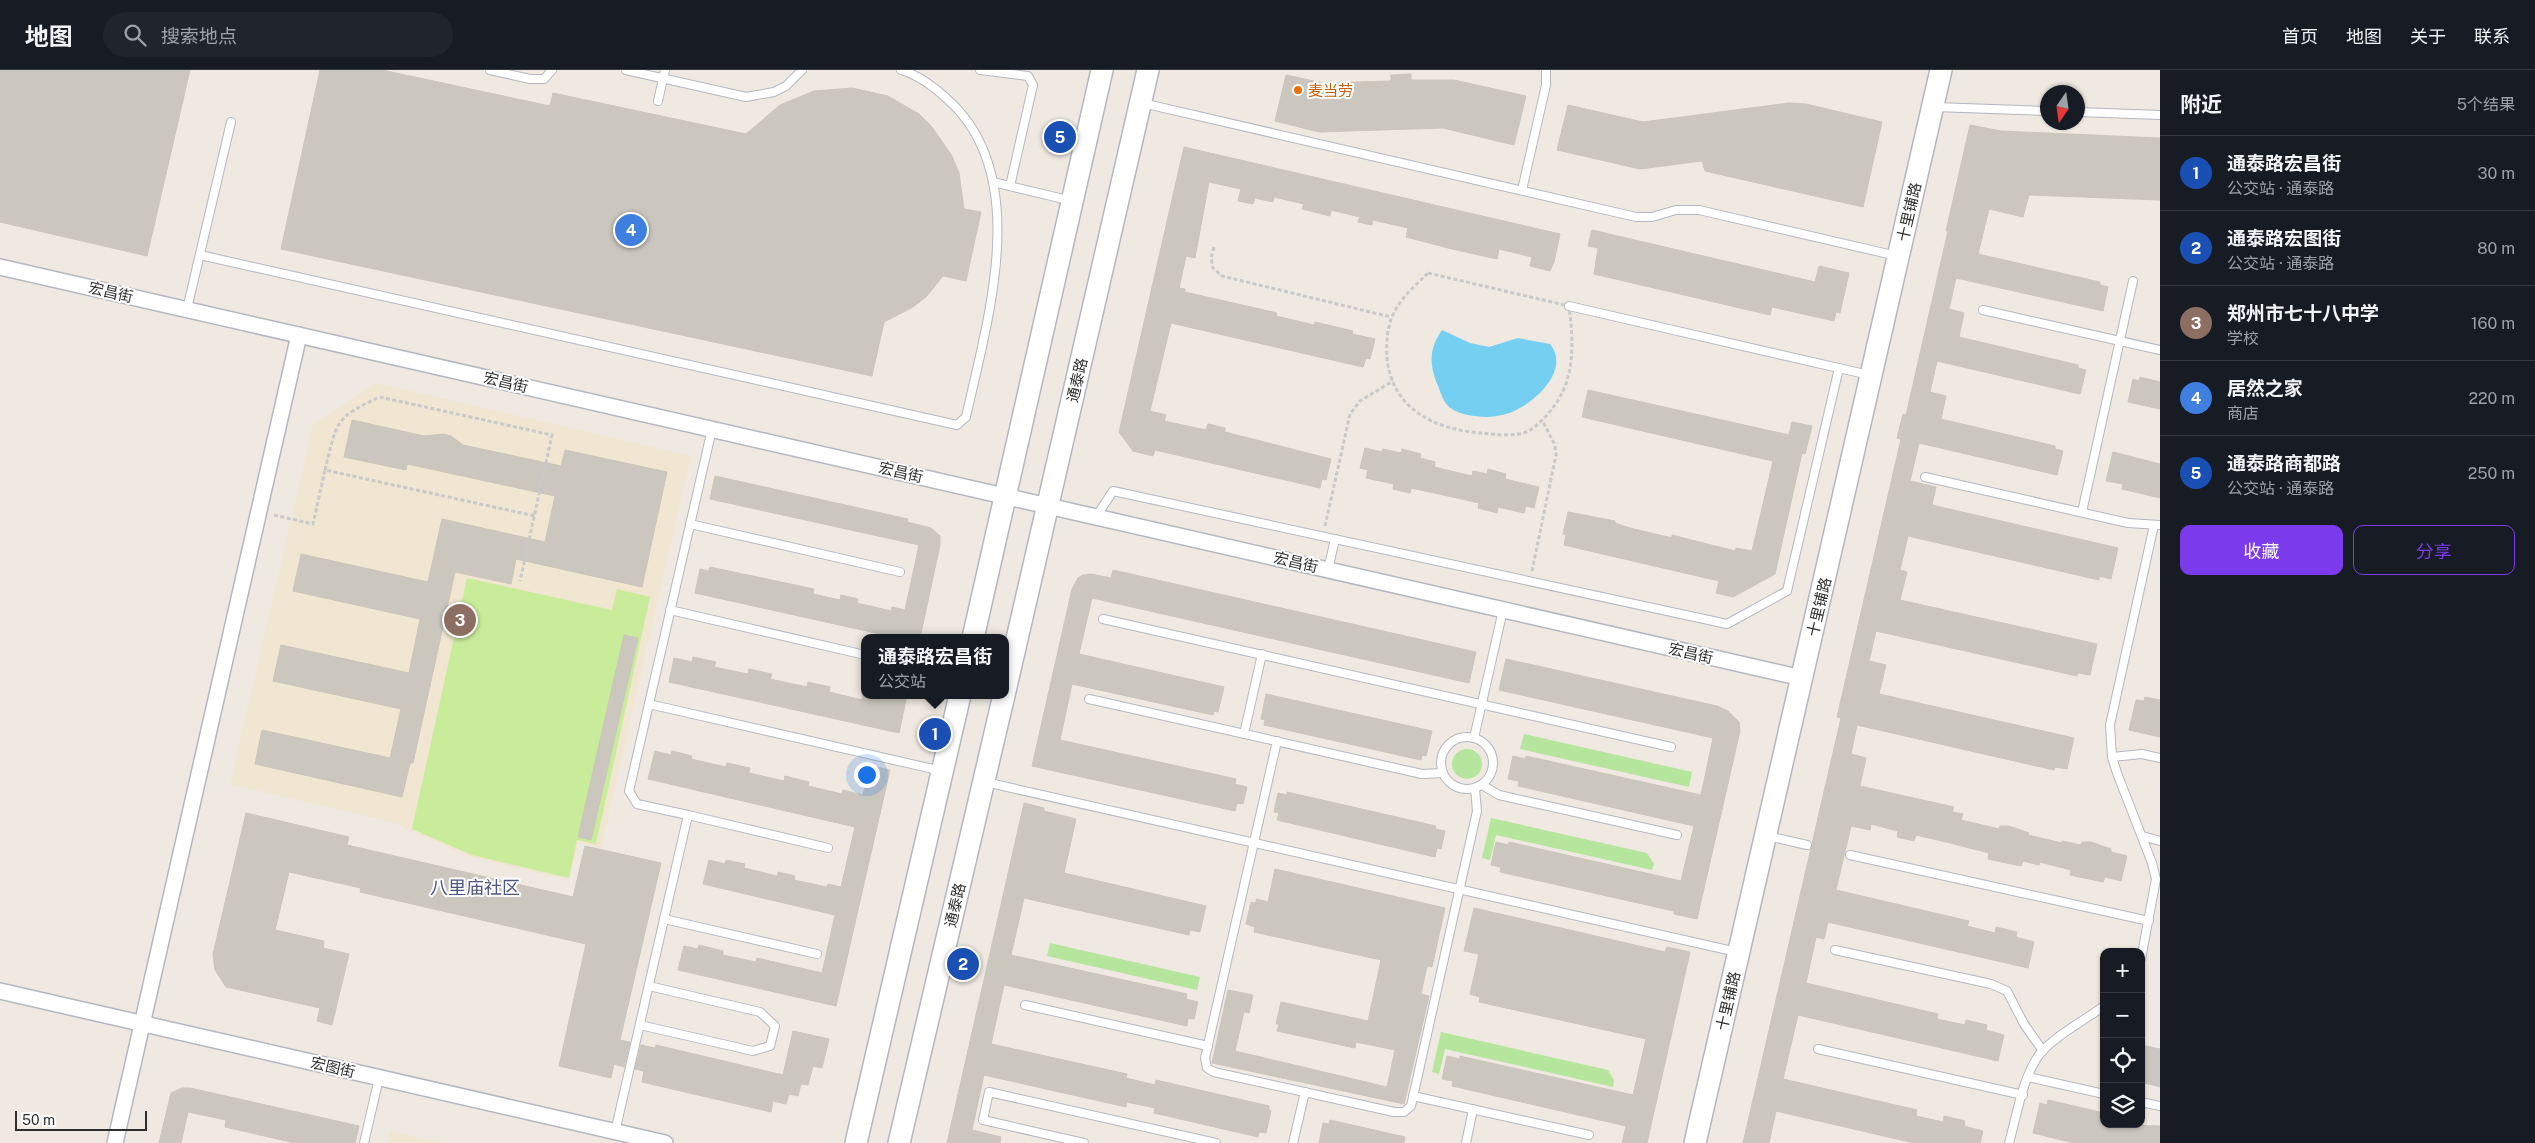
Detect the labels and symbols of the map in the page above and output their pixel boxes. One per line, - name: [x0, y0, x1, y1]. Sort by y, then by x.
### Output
- place label: 麦当劳: [1308, 82, 1353, 99]
- marker: 麦当劳: [1292, 84, 1304, 96]
- north arrow: [2040, 85, 2085, 130]
- pin: 5: [1044, 118, 1076, 156]
- street label: 十里铺路: [1894, 181, 1924, 243]
- pin: 4: [615, 211, 647, 249]
- street label: 宏昌街: [87, 279, 135, 305]
- street label: 通泰路: [1064, 356, 1090, 404]
- street label: 宏昌街: [482, 369, 530, 395]
- street label: 宏昌街: [877, 459, 925, 485]
- street label: 宏昌街: [1272, 549, 1320, 575]
- street label: 十里铺路: [1804, 576, 1834, 638]
- pin: 3: [444, 601, 476, 639]
- street label: 宏昌街: [1667, 640, 1715, 666]
- pin: 1: [919, 715, 951, 753]
- your location: [854, 762, 880, 788]
- district label: 八里庙社区: [430, 877, 520, 898]
- street label: 通泰路: [942, 881, 968, 929]
- pin: 2: [947, 945, 979, 983]
- street label: 十里铺路: [1713, 970, 1743, 1032]
- street label: 宏图街: [309, 1054, 357, 1080]
- scale bar: [15, 1108, 148, 1131]

